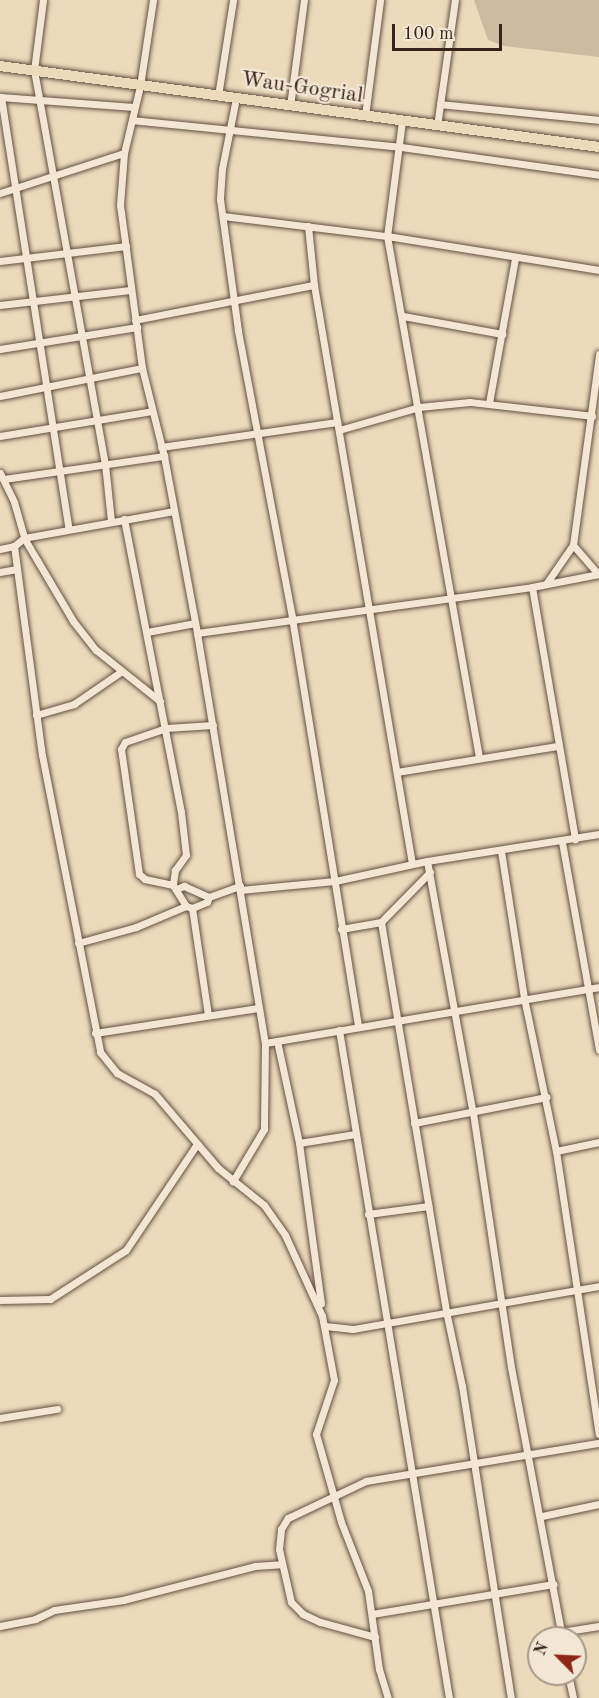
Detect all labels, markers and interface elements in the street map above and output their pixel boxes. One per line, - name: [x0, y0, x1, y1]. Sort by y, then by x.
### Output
- scale bar: [395, 12, 504, 50]
- text: 100 m: [403, 25, 454, 43]
- street label: Wau-Gogrial: [239, 66, 365, 110]
- north arrow: [527, 1626, 587, 1686]
- text: N: [533, 1641, 552, 1658]

